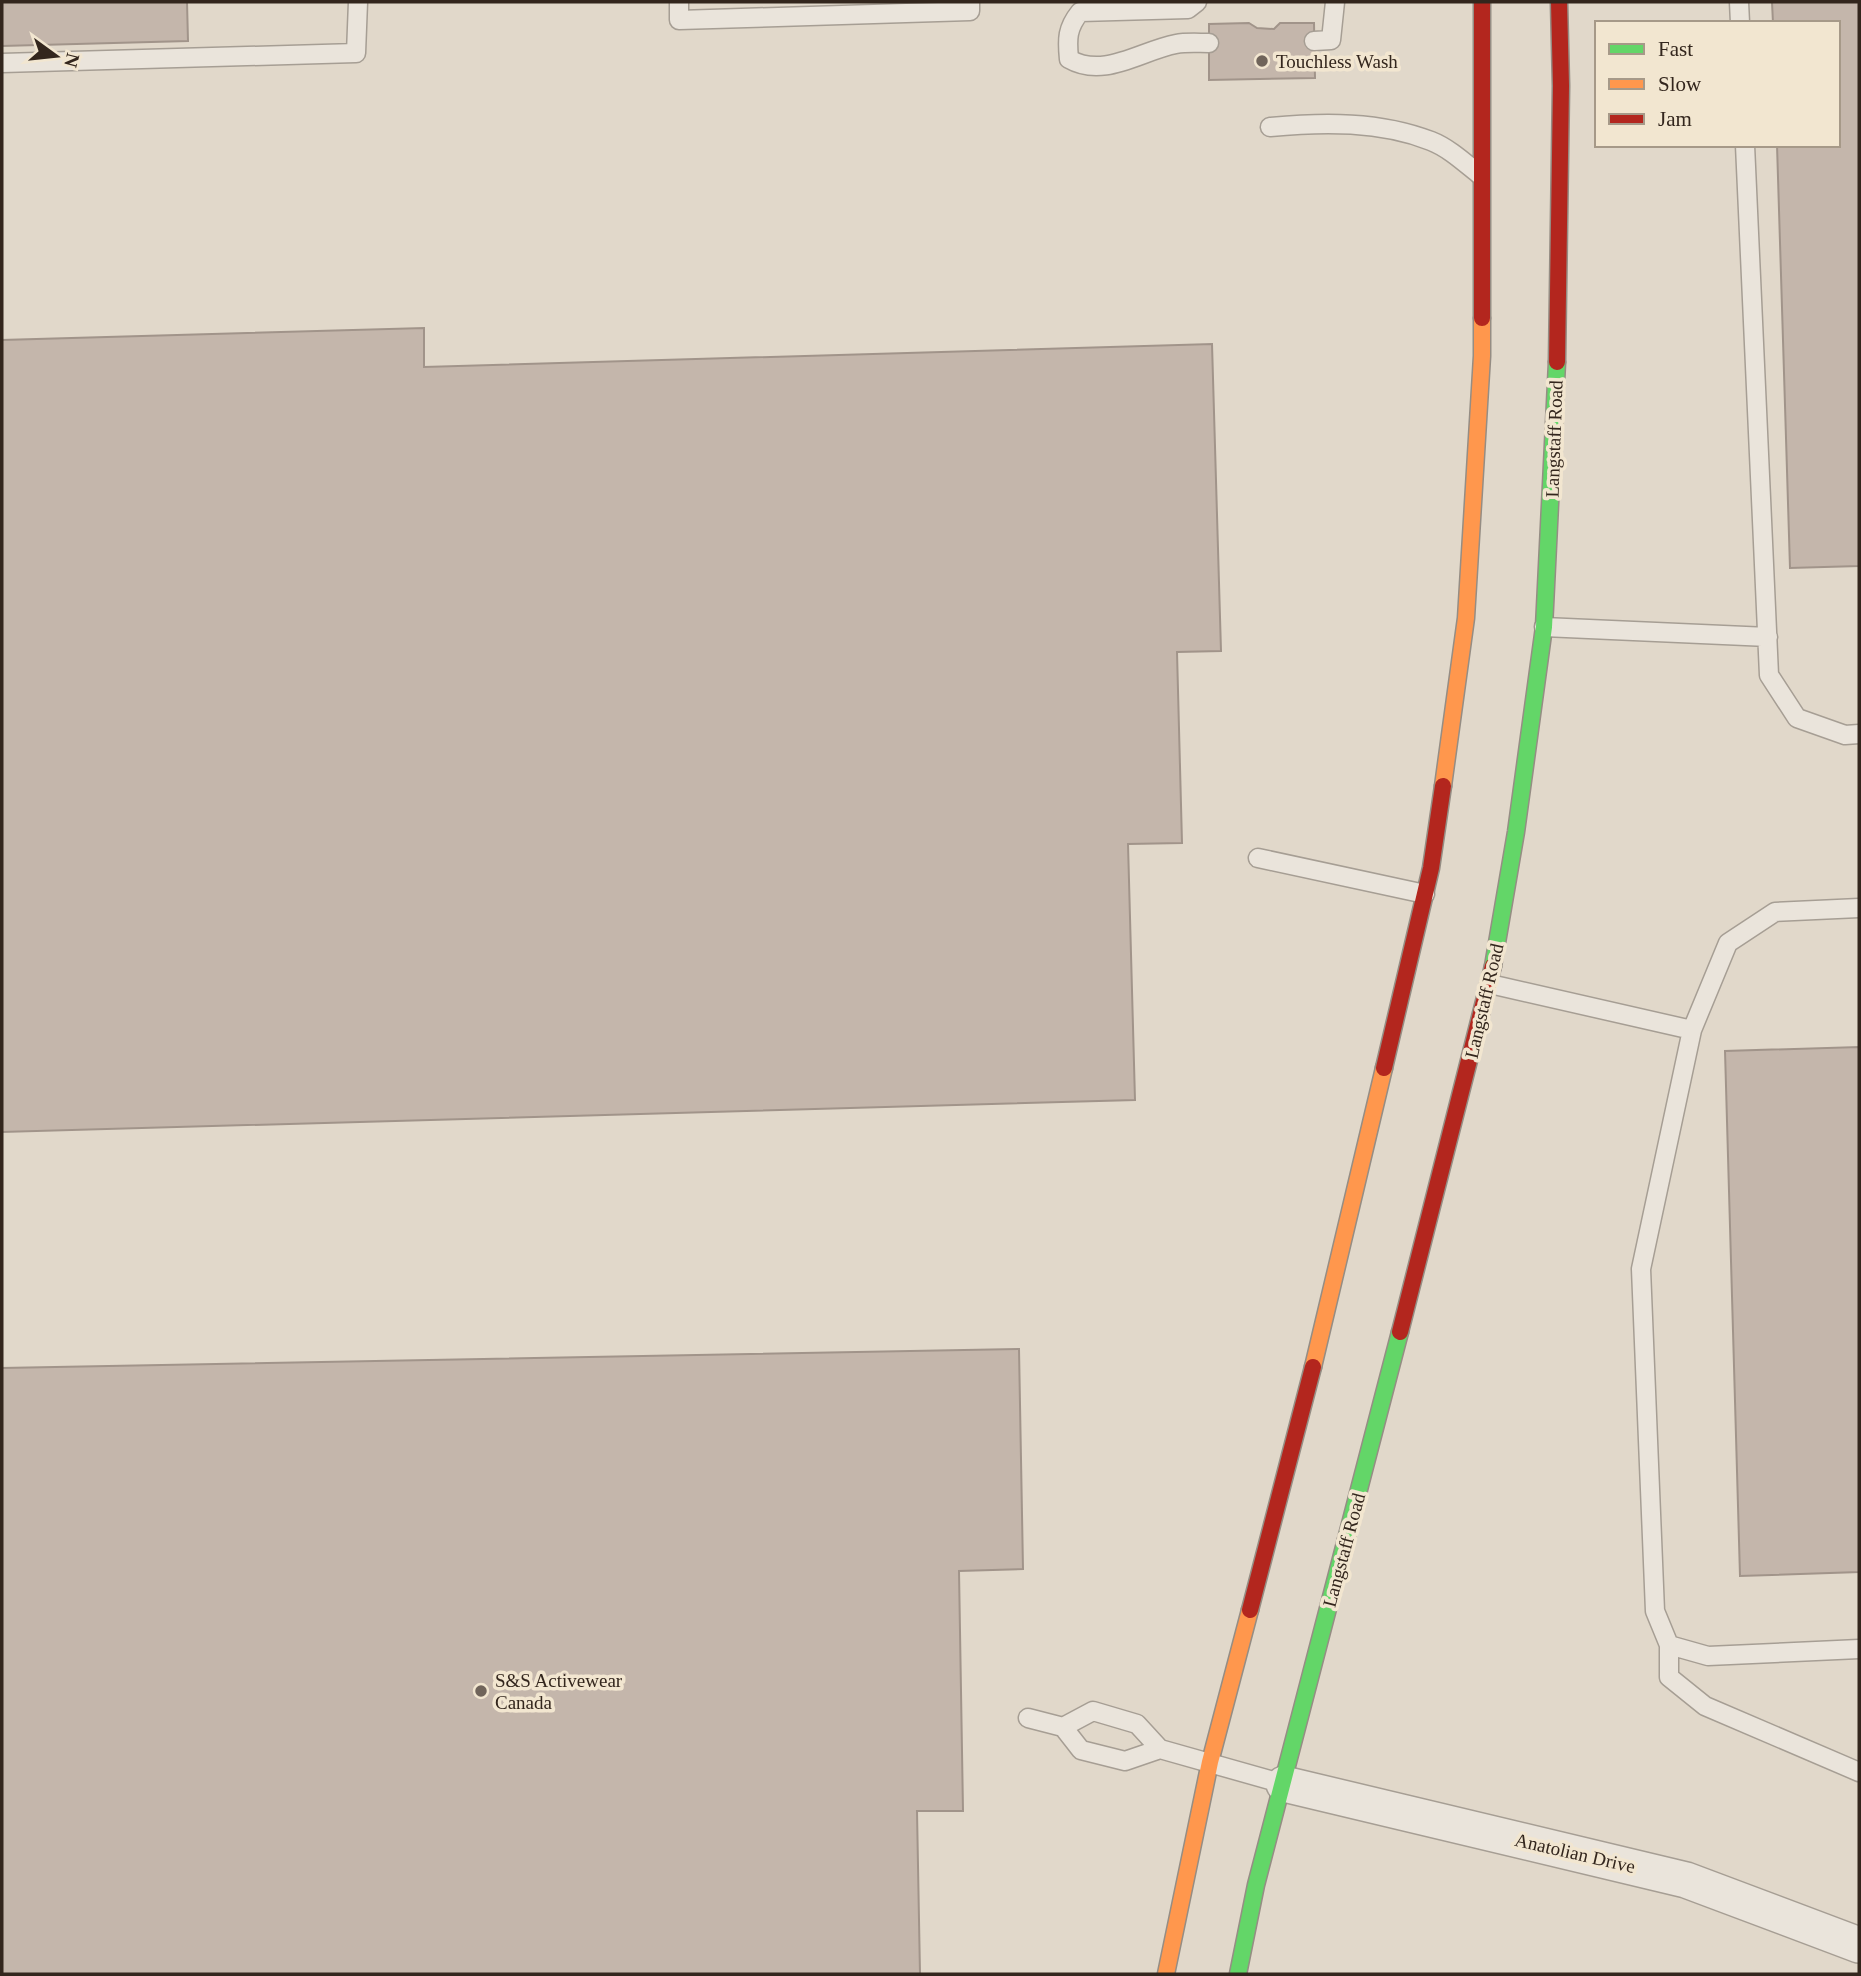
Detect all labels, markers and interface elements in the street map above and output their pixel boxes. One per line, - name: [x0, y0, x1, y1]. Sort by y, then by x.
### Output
- north arrow: [21, 21, 91, 91]
- legend: [1595, 21, 1840, 147]
- text: Fast: [1658, 37, 1693, 61]
- text: N: [60, 51, 84, 70]
- place label: Touchless Wash: [1276, 51, 1398, 72]
- marker: Touchless Wash: [1254, 53, 1270, 69]
- text: Slow: [1658, 72, 1702, 96]
- text: Jam: [1658, 107, 1692, 131]
- street label: Langstaff Road: [1541, 380, 1567, 498]
- street label: Langstaff Road: [1461, 941, 1508, 1061]
- street label: Langstaff Road: [1319, 1490, 1369, 1609]
- place label: S&S Activewear Canada: [495, 1670, 623, 1713]
- marker: S&S Activewear Canada: [473, 1683, 489, 1699]
- street label: Anatolian Drive: [1513, 1829, 1637, 1877]

